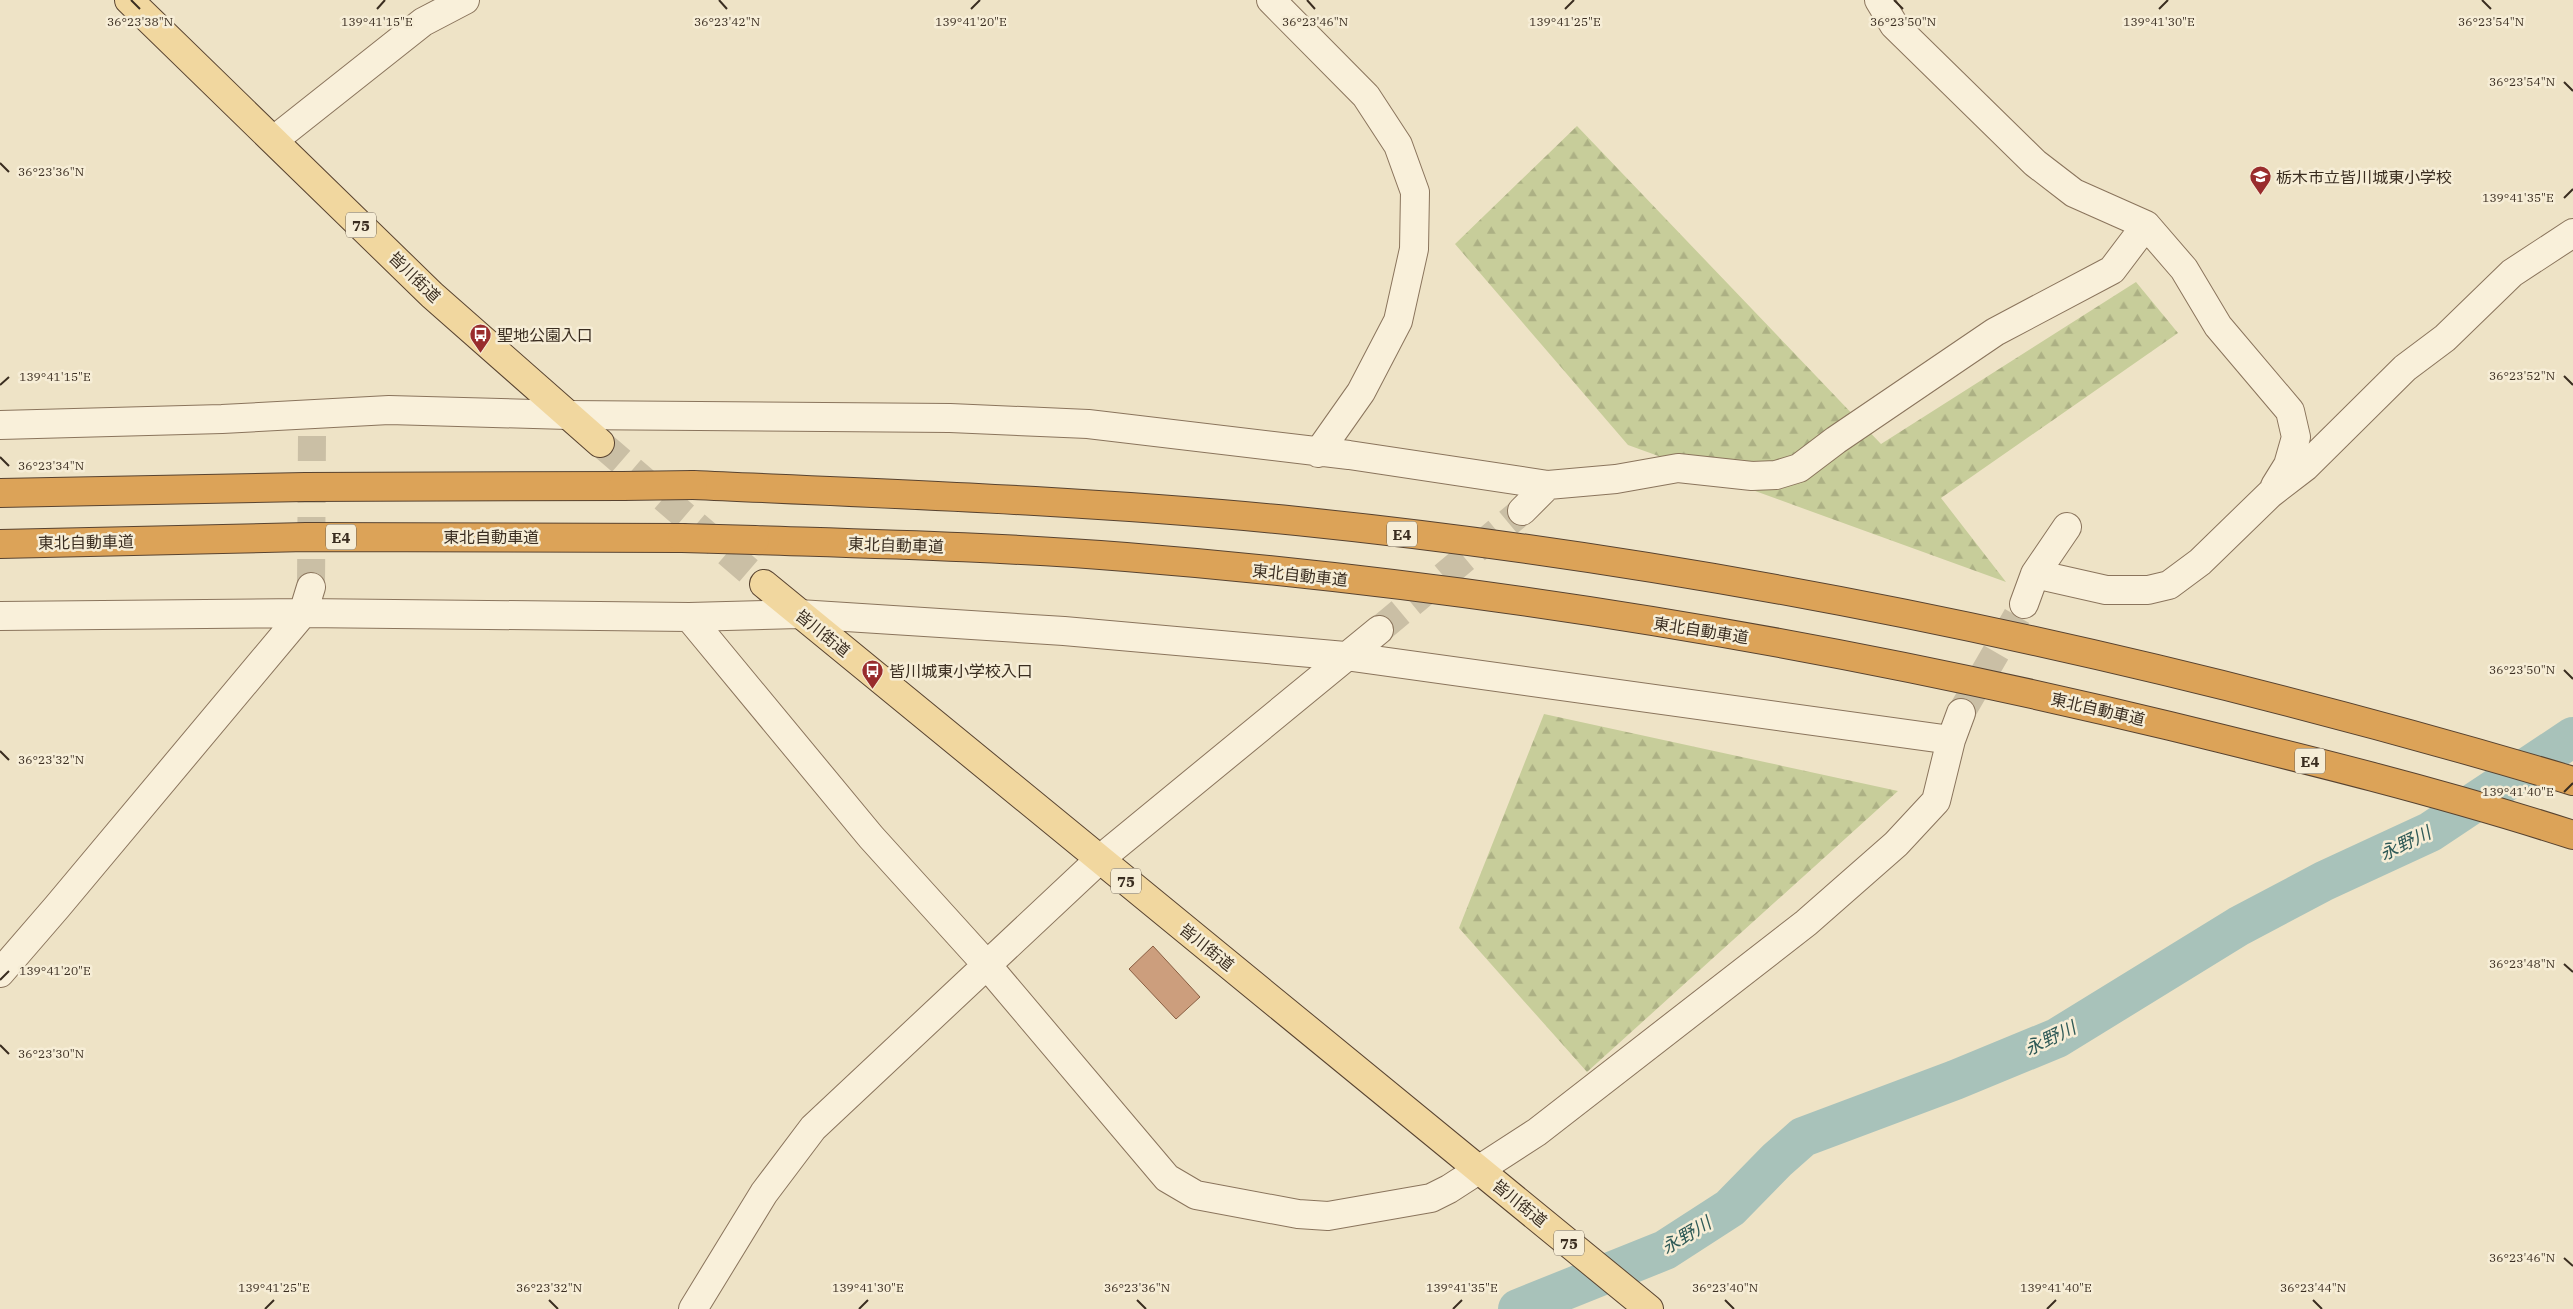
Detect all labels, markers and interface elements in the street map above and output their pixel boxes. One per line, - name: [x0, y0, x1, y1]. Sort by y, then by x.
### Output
- text: 36°23'38"N: [107, 14, 173, 29]
- text: 139°41'15"E: [341, 14, 413, 29]
- text: 36°23'42"N: [694, 14, 760, 29]
- text: 139°41'20"E: [935, 14, 1007, 29]
- text: 36°23'46"N: [1282, 14, 1348, 29]
- text: 139°41'25"E: [1529, 14, 1601, 29]
- text: 36°23'50"N: [1870, 14, 1936, 29]
- text: 139°41'30"E: [2123, 14, 2195, 29]
- text: 36°23'54"N: [2458, 14, 2524, 29]
- text: 36°23'54"N: [2489, 74, 2555, 89]
- text: 36°23'36"N: [18, 164, 84, 179]
- school or university icon: 栃木市立皆川城東小学校: [2248, 165, 2272, 196]
- place label: 栃木市立皆川城東小学校: [2276, 167, 2452, 187]
- text: 139°41'35"E: [2482, 190, 2554, 205]
- road number: 75: [346, 212, 376, 238]
- street label: 皆川街道: [385, 248, 445, 306]
- bus stop icon: 聖地公園入口: [469, 323, 493, 354]
- place label: 聖地公園入口: [497, 325, 593, 345]
- text: 36°23'52"N: [2489, 368, 2555, 383]
- text: 139°41'15"E: [19, 369, 91, 384]
- text: 36°23'34"N: [18, 458, 84, 473]
- road number: E4: [1387, 522, 1417, 546]
- road number: E4: [326, 524, 356, 550]
- street label: 東北自動車道: [443, 527, 539, 547]
- street label: 東北自動車道: [38, 531, 134, 553]
- street label: 東北自動車道: [848, 533, 944, 557]
- street label: 東北自動車道: [1251, 560, 1349, 590]
- street label: 皆川街道: [792, 605, 854, 661]
- street label: 東北自動車道: [1652, 613, 1750, 647]
- bus stop icon: 皆川城東小学校入口: [861, 659, 885, 690]
- place label: 皆川城東小学校入口: [889, 661, 1033, 681]
- text: 36°23'50"N: [2489, 662, 2555, 677]
- street label: 東北自動車道: [2049, 688, 2147, 730]
- road number: E4: [2295, 748, 2325, 774]
- text: 36°23'32"N: [18, 752, 84, 767]
- text: 139°41'40"E: [2482, 784, 2554, 799]
- water label: 永野川: [2376, 820, 2436, 865]
- road number: 75: [1111, 868, 1141, 894]
- street label: 皆川街道: [1176, 919, 1238, 975]
- text: 36°23'48"N: [2489, 956, 2555, 971]
- text: 139°41'20"E: [19, 963, 91, 978]
- water label: 永野川: [2021, 1015, 2081, 1060]
- text: 36°23'30"N: [18, 1046, 84, 1061]
- street label: 皆川街道: [1489, 1175, 1551, 1231]
- water label: 永野川: [1657, 1210, 1717, 1259]
- road number: 75: [1554, 1230, 1584, 1256]
- text: 36°23'46"N: [2489, 1250, 2555, 1265]
- text: 139°41'25"E: [238, 1280, 310, 1295]
- text: 36°23'32"N: [516, 1280, 582, 1295]
- text: 139°41'30"E: [832, 1280, 904, 1295]
- text: 36°23'36"N: [1104, 1280, 1170, 1295]
- text: 139°41'35"E: [1426, 1280, 1498, 1295]
- text: 36°23'40"N: [1692, 1280, 1758, 1295]
- text: 139°41'40"E: [2020, 1280, 2092, 1295]
- text: 36°23'44"N: [2280, 1280, 2346, 1295]

